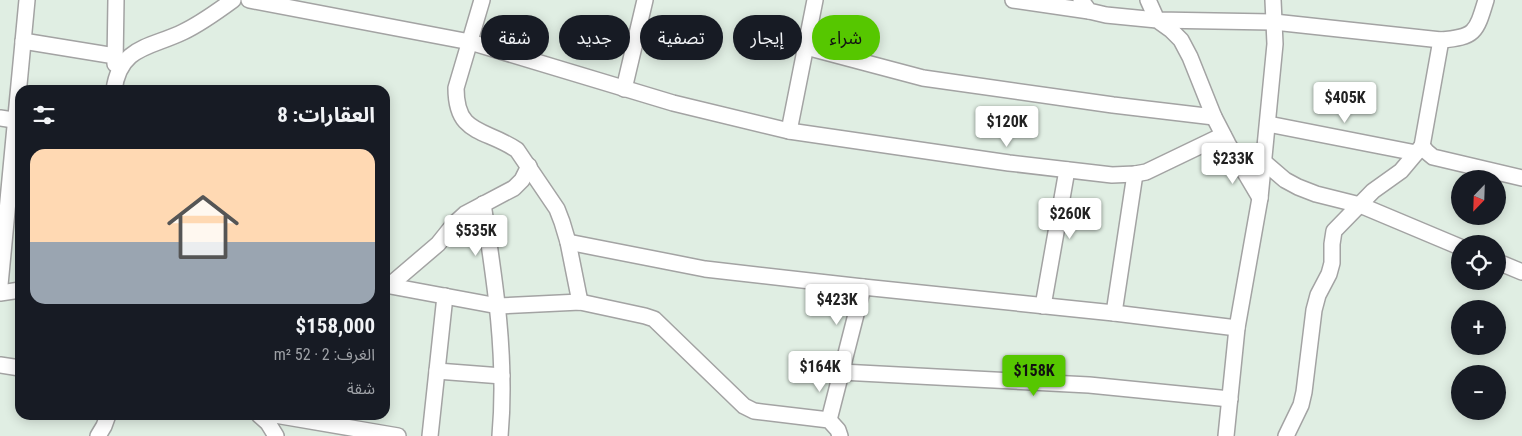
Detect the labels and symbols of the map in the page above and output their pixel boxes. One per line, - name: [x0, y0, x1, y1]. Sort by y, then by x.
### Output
- pin: $405K: [1310, 82, 1380, 124]
- pin: $120K: [972, 106, 1042, 148]
- pin: $233K: [1198, 142, 1268, 185]
- north arrow: [1451, 170, 1506, 225]
- pin: $260K: [1035, 198, 1105, 240]
- pin: $535K: [441, 214, 511, 257]
- pin: $423K: [802, 284, 872, 326]
- pin: $164K: [785, 350, 855, 393]
- pin: $158K: [999, 354, 1069, 397]

